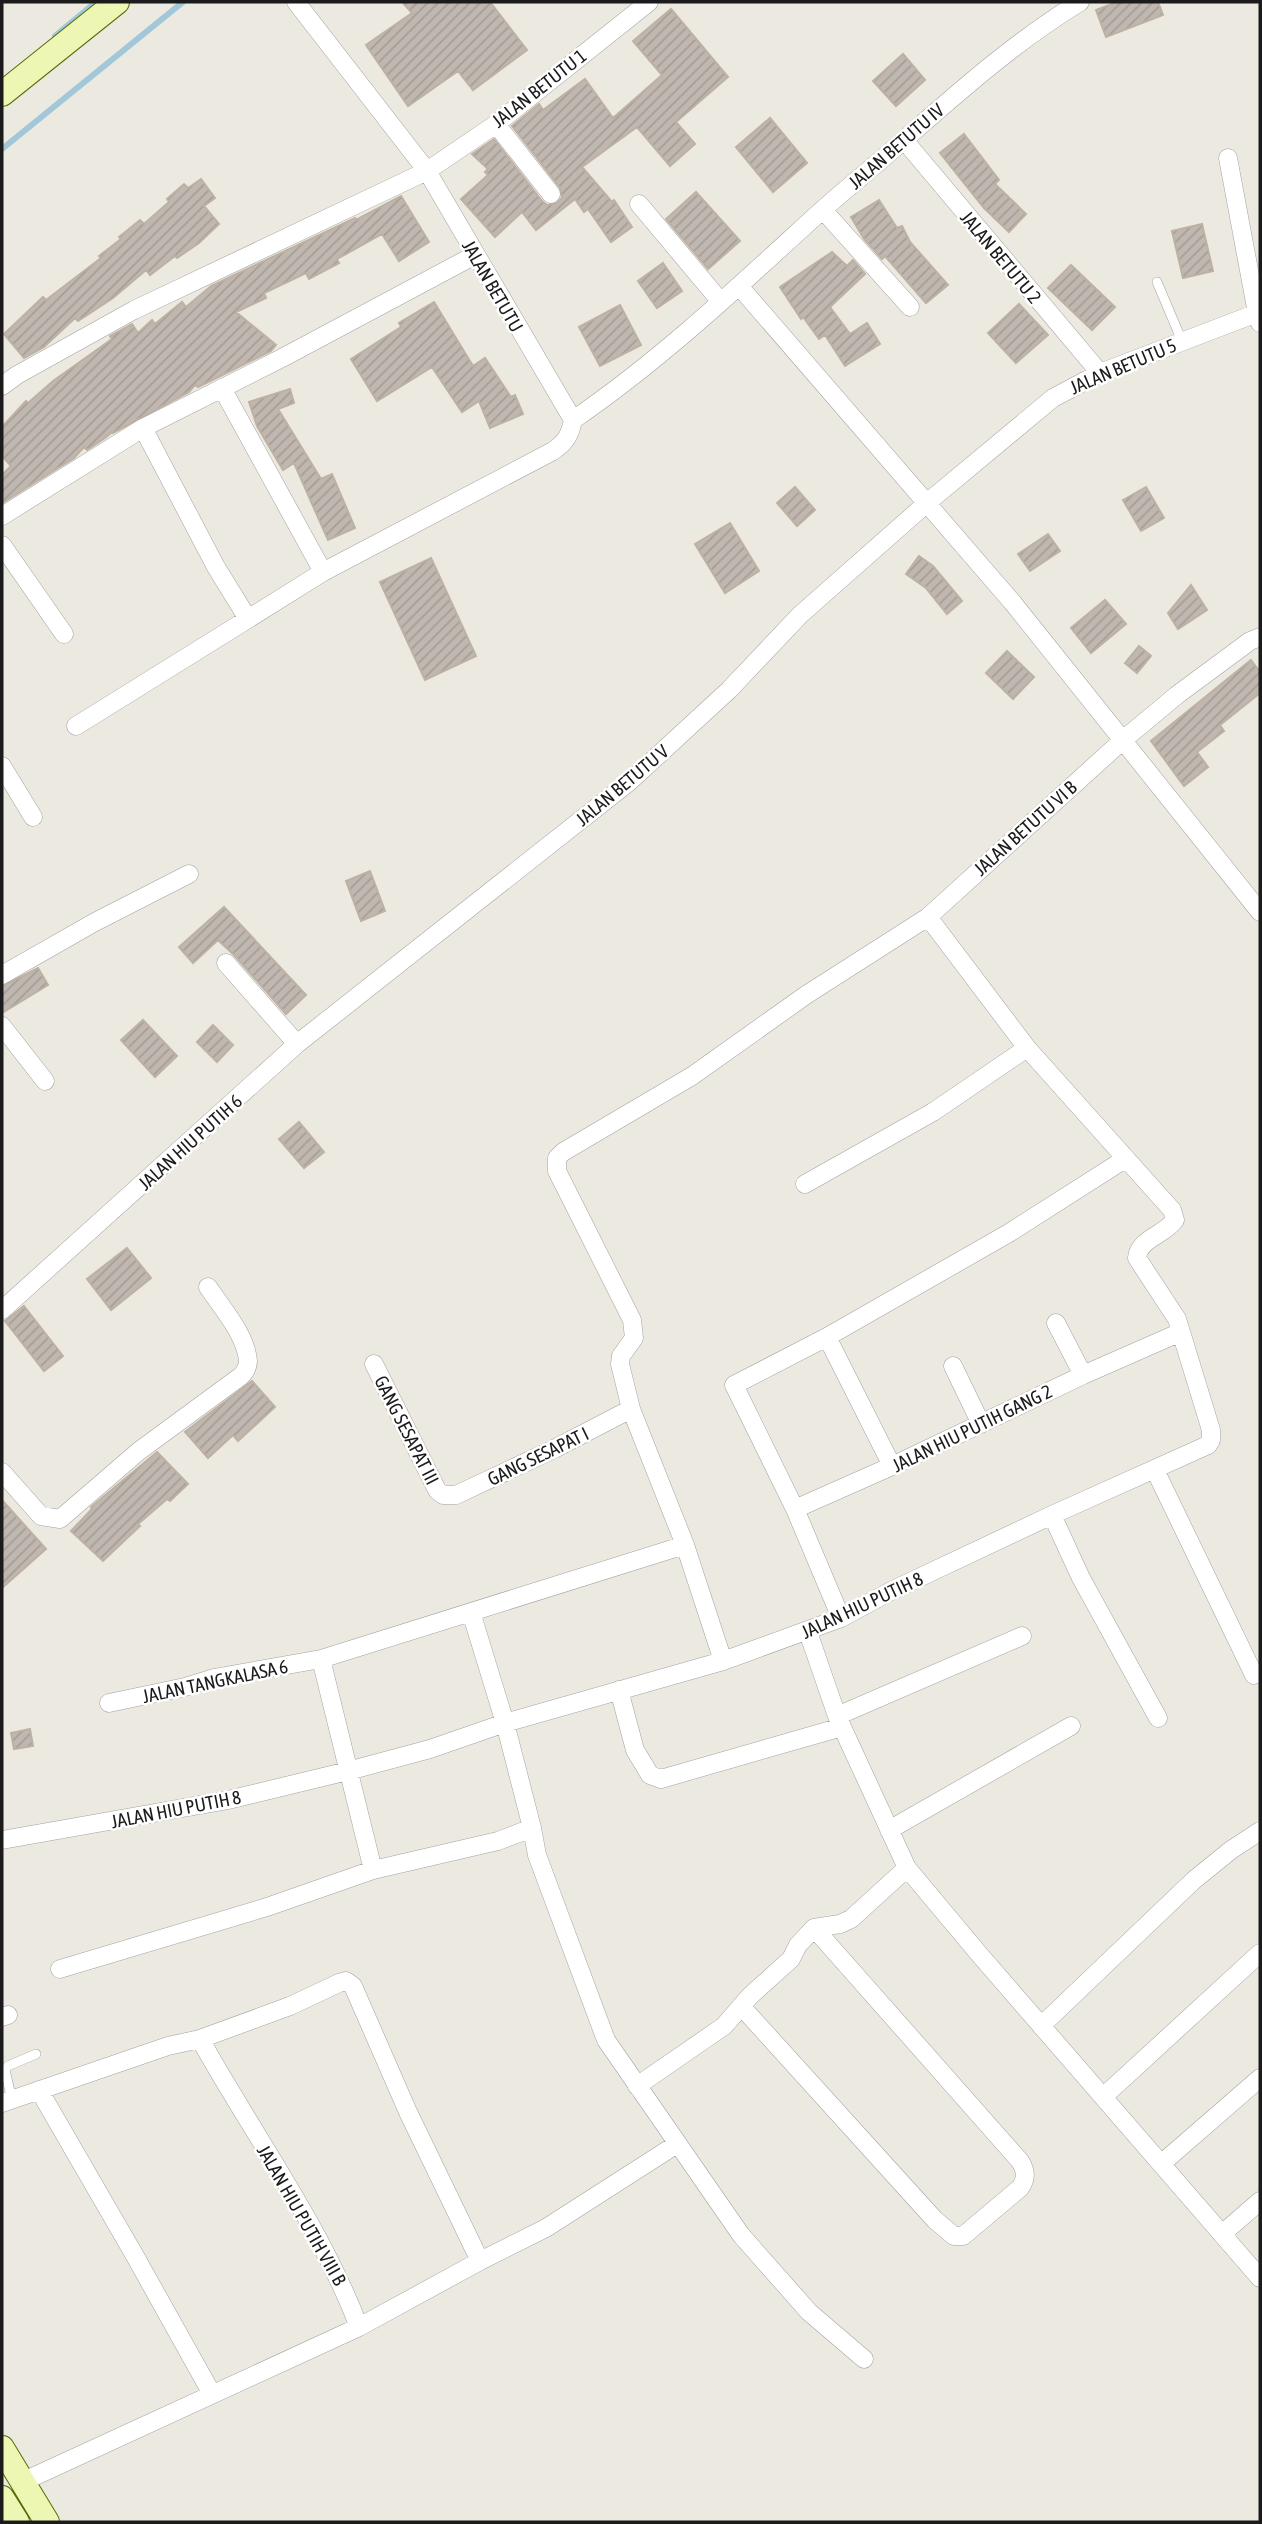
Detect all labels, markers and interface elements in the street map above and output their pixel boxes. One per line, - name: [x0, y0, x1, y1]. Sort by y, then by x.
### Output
- street label: JALAN BETUTU 1: [487, 44, 591, 132]
- street label: JALAN BETUTU IV: [844, 98, 949, 193]
- street label: JALAN BETUTU 2: [956, 206, 1046, 308]
- street label: JALAN BETUTU: [458, 236, 528, 336]
- street label: JALAN BETUTU 5: [1066, 334, 1180, 398]
- street label: JALAN BETUTU V: [571, 739, 673, 830]
- street label: JALAN BETUTU VI B: [969, 776, 1081, 880]
- street label: JALAN HIU PUTIH 6: [134, 1090, 246, 1194]
- street label: GANG SESAPAT III: [370, 1372, 444, 1488]
- street label: JALAN HIU PUTIH GANG 2: [888, 1380, 1056, 1476]
- street label: GANG SESAPAT I: [484, 1422, 592, 1490]
- street label: JALAN HIU PUTIH 8: [798, 1567, 926, 1643]
- street label: JALAN TANGKALASA 6: [140, 1655, 290, 1707]
- street label: JALAN HIU PUTIH 8: [109, 1786, 243, 1832]
- street label: JALAN HIU PUTIH VIII B: [253, 2141, 351, 2289]

